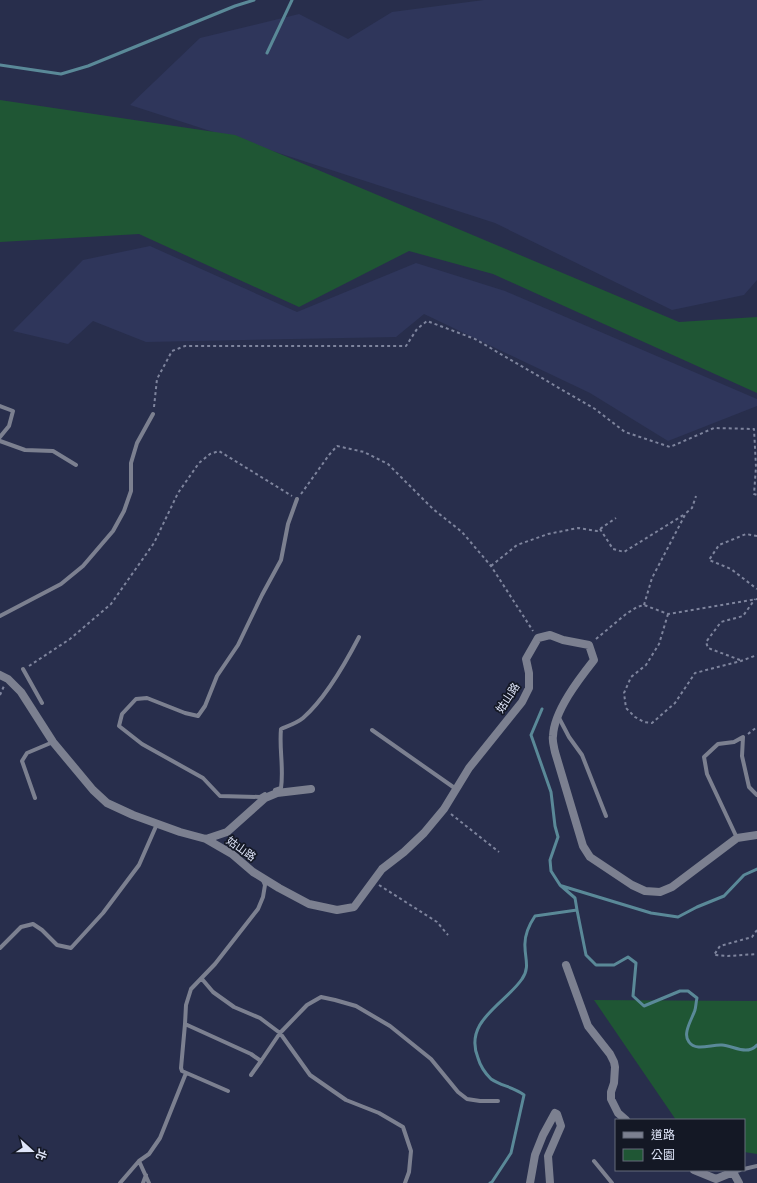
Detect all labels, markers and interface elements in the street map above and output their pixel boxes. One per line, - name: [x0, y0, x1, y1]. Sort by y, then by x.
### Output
- street label: 姑山路: [494, 681, 522, 715]
- street label: 姑山路: [224, 834, 258, 864]
- legend: [615, 1119, 745, 1171]
- text: 道路: [651, 1128, 675, 1142]
- north arrow: [12, 1131, 52, 1171]
- text: 北: [33, 1147, 49, 1162]
- text: 公園: [651, 1148, 675, 1162]

